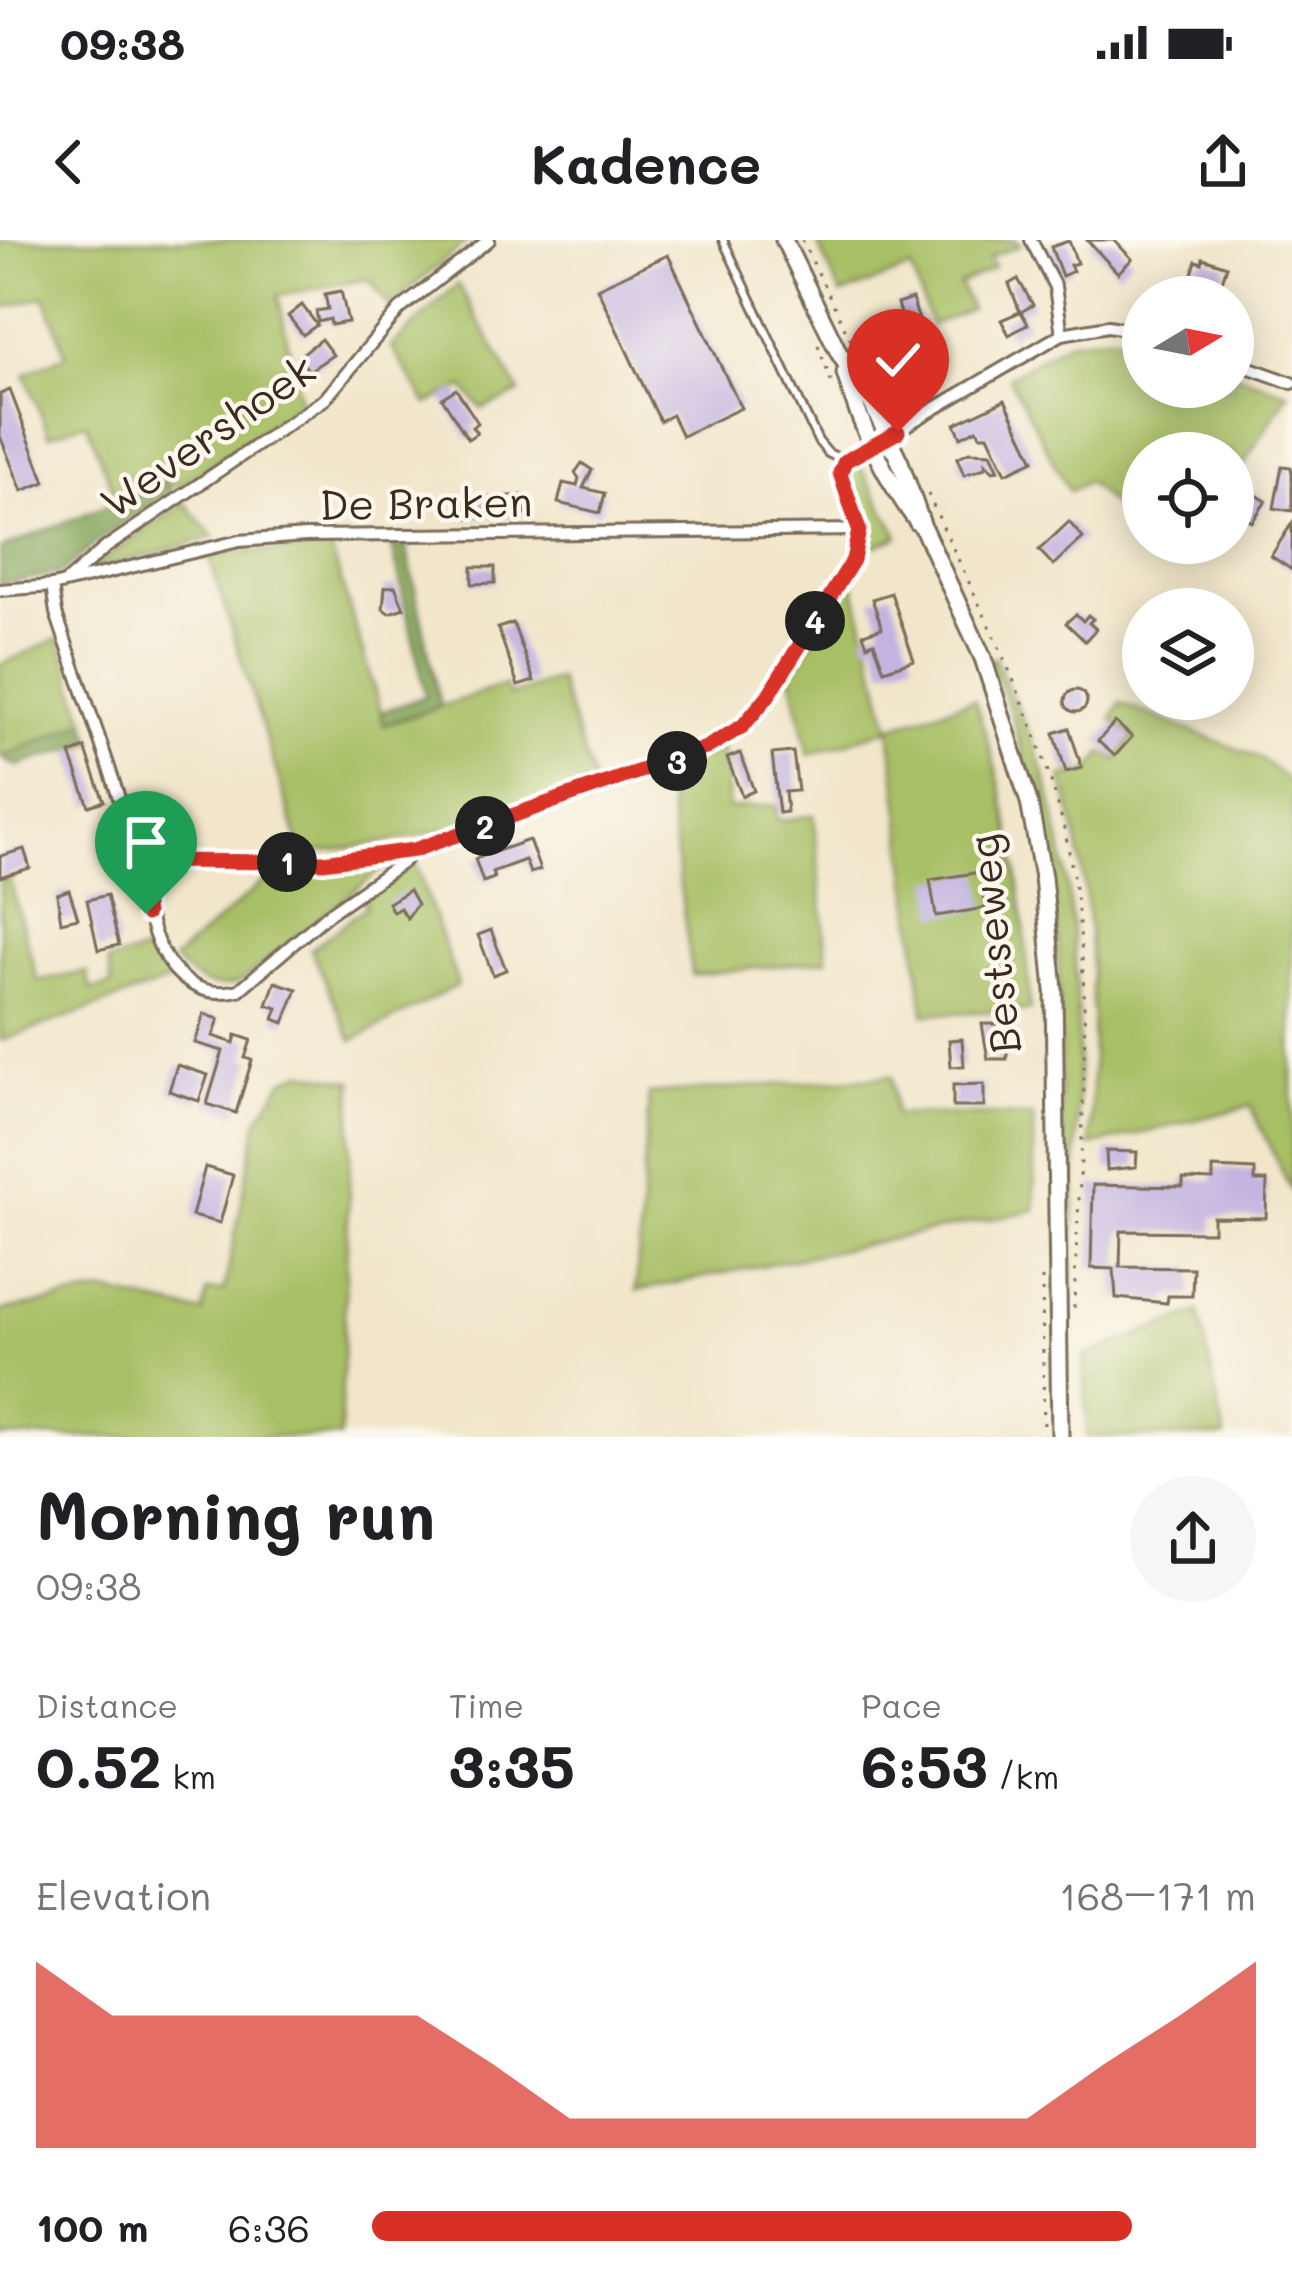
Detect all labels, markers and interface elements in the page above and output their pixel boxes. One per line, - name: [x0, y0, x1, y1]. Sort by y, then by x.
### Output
- text: 09:38: [60, 13, 185, 71]
- text: Kadence: [531, 127, 761, 198]
- icon: back: [36, 129, 102, 195]
- icon: share: [1190, 129, 1256, 195]
- north arrow: [1122, 276, 1254, 408]
- map controls: [1122, 276, 1254, 720]
- pin: [847, 309, 949, 432]
- icon: check: [865, 327, 931, 393]
- street label: Wevershoek: [89, 341, 325, 529]
- button: locate: [1122, 432, 1254, 564]
- street label: De Braken: [319, 473, 533, 531]
- button: layers: [1122, 588, 1254, 720]
- pin: 4: [785, 591, 845, 651]
- text: 4: [805, 599, 825, 642]
- pin: 3: [647, 731, 707, 791]
- text: 3: [667, 739, 687, 782]
- pin: [95, 791, 197, 914]
- pin: 2: [455, 796, 515, 856]
- text: 2: [476, 804, 494, 847]
- icon: arrive: [113, 809, 179, 875]
- pin: 1: [257, 832, 317, 892]
- street label: Bestseweg: [954, 832, 1032, 1056]
- text: 1: [280, 840, 294, 883]
- text: Morning run: [36, 1471, 435, 1557]
- button: share: [1130, 1476, 1256, 1602]
- text: 09:38: [36, 1559, 142, 1610]
- text: Distance: [36, 1683, 178, 1726]
- text: Time: [449, 1683, 524, 1726]
- text: Pace: [861, 1683, 942, 1726]
- text: 0.52: [36, 1726, 162, 1804]
- text: 3:35: [449, 1726, 575, 1804]
- text: 6:53: [861, 1726, 988, 1804]
- text: km: [162, 1754, 216, 1797]
- text: /km: [988, 1754, 1059, 1797]
- text: Elevation: [36, 1869, 211, 1920]
- text: 168–171 m: [1059, 1869, 1256, 1920]
- text: 100 m: [36, 2201, 148, 2252]
- text: 6:36: [228, 2201, 310, 2252]

